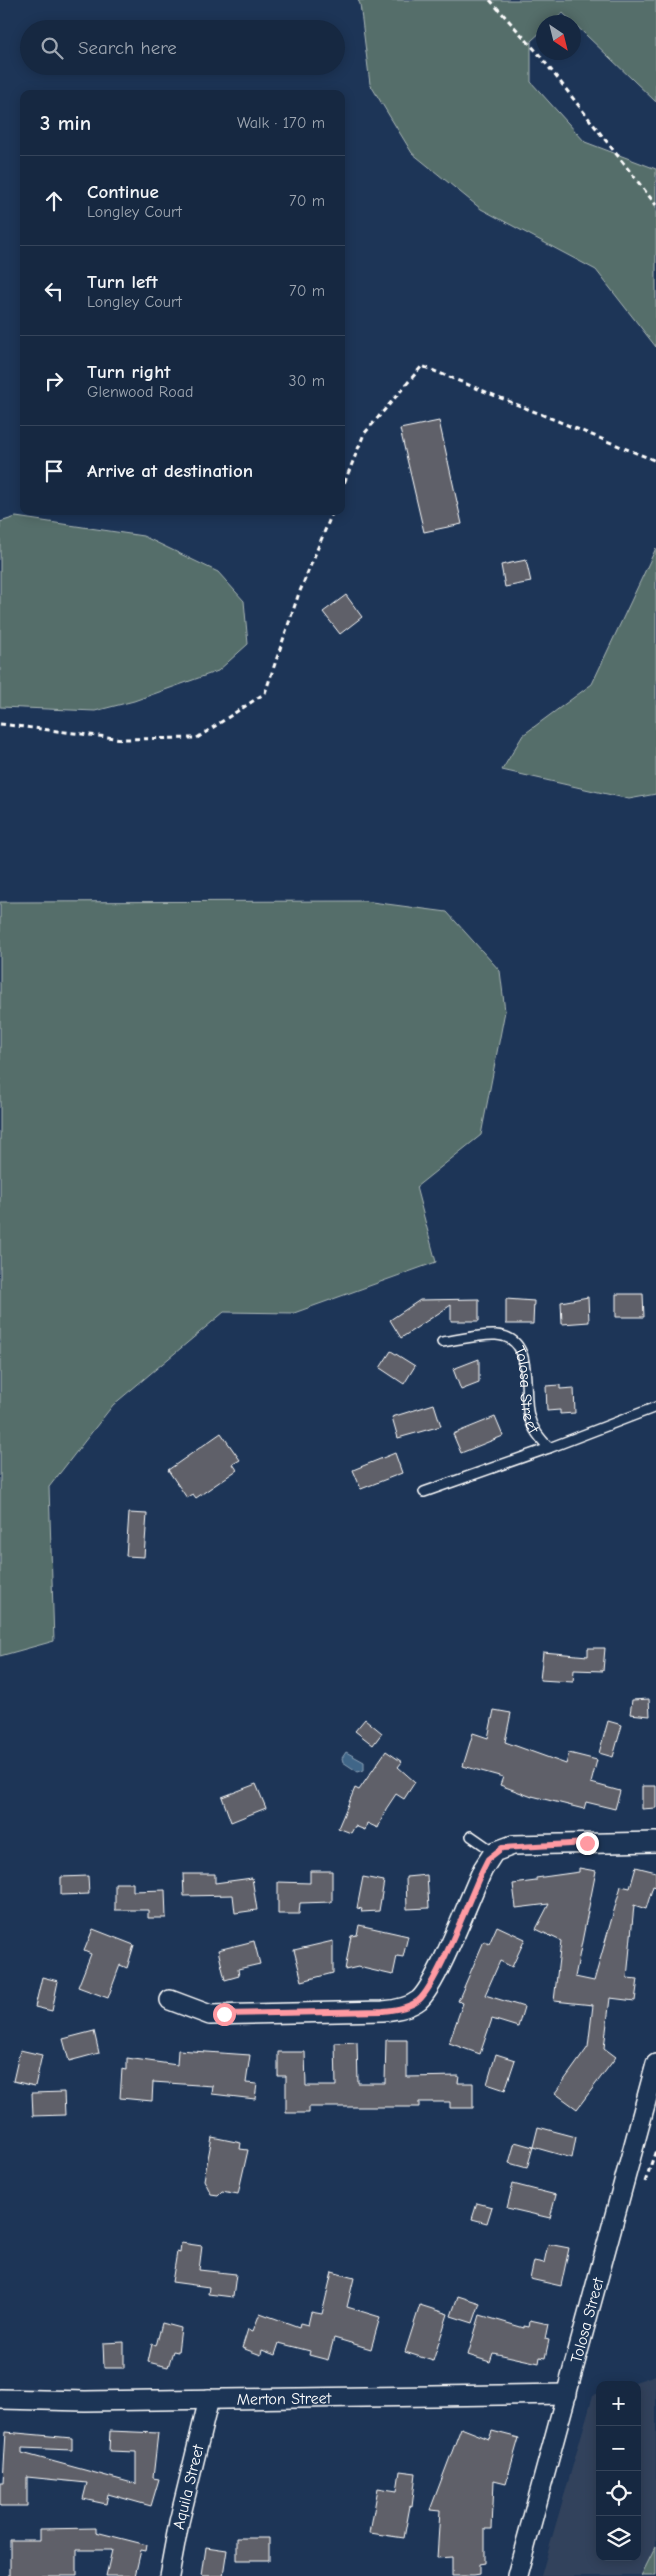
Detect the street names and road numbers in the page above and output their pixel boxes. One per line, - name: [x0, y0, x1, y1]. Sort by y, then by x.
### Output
- street label: Tolosa Street: [510, 1343, 543, 1437]
- street label: Tolosa Street: [567, 2275, 608, 2365]
- street label: Merton Street: [236, 2389, 332, 2409]
- street label: Aquila Street: [170, 2443, 208, 2531]

